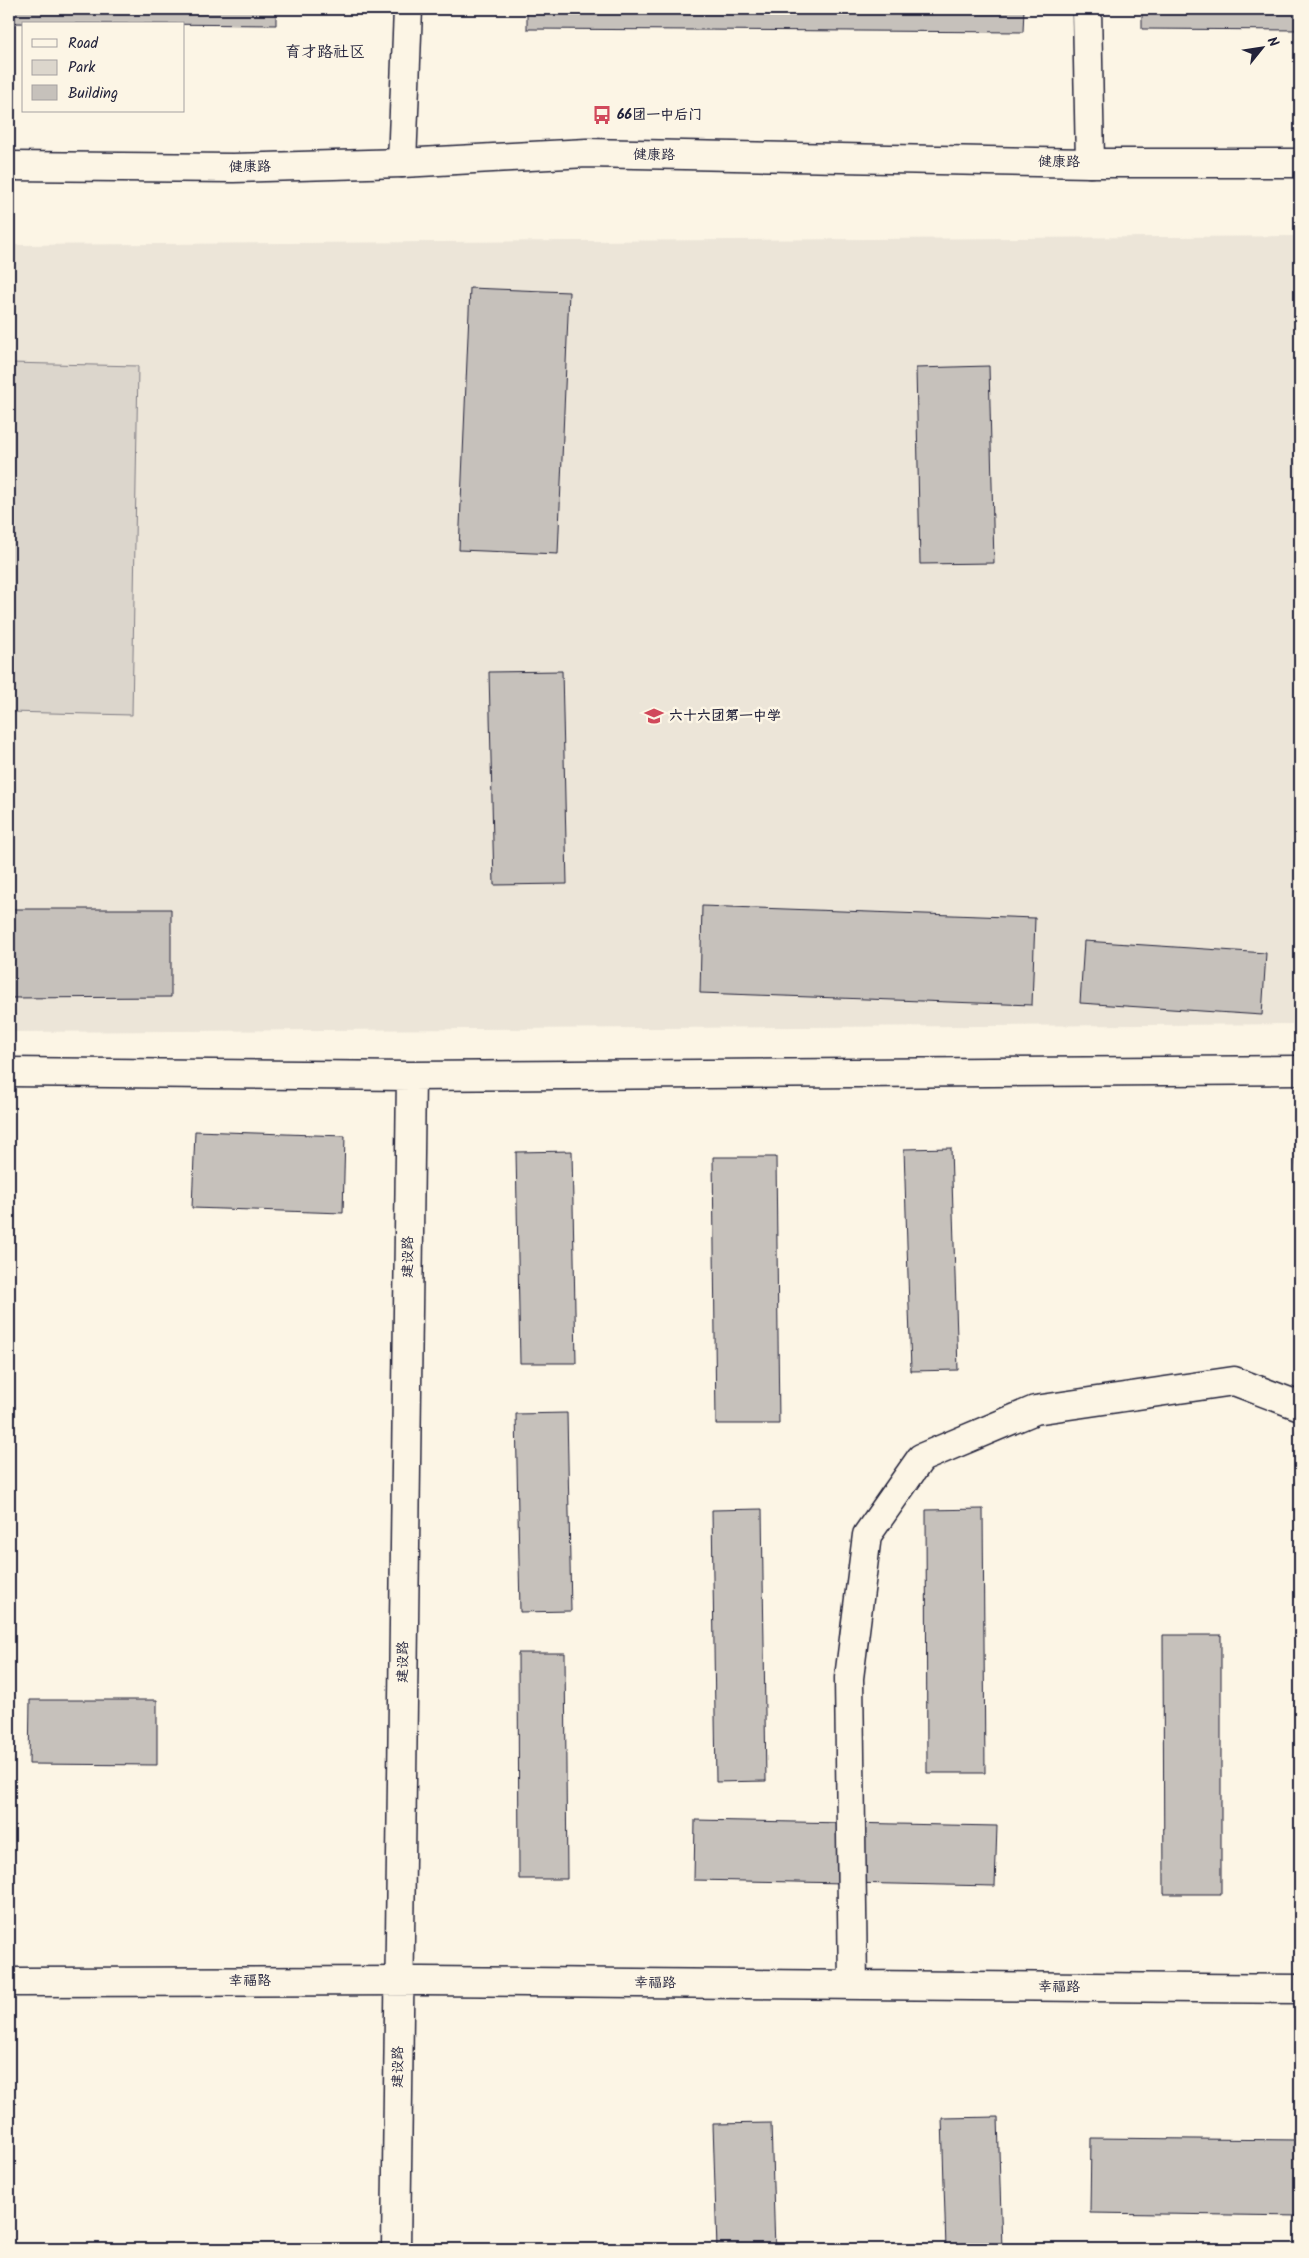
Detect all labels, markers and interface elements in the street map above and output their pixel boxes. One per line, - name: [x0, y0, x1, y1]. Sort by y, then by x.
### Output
- legend: [22, 22, 185, 112]
- north arrow: [1236, 22, 1286, 72]
- text: Road: [68, 32, 99, 56]
- text: N: [1261, 33, 1284, 51]
- district label: 育才路社区: [285, 40, 365, 65]
- text: Park: [68, 56, 96, 80]
- text: Building: [68, 82, 118, 106]
- bus stop icon: 66团一中后门: [591, 104, 613, 126]
- place label: 66团一中后门: [617, 104, 702, 126]
- street label: 健康路: [633, 144, 675, 166]
- street label: 健康路: [1038, 151, 1080, 173]
- street label: 健康路: [229, 156, 271, 178]
- school or university icon: 六十六团第一中学: [643, 705, 665, 727]
- place label: 六十六团第一中学: [669, 705, 781, 727]
- street label: 建设路: [397, 1236, 419, 1278]
- street label: 建设路: [392, 1641, 414, 1683]
- street label: 幸福路: [229, 1970, 271, 1992]
- street label: 幸福路: [634, 1972, 676, 1994]
- street label: 幸福路: [1038, 1976, 1080, 1998]
- street label: 建设路: [387, 2046, 409, 2088]

